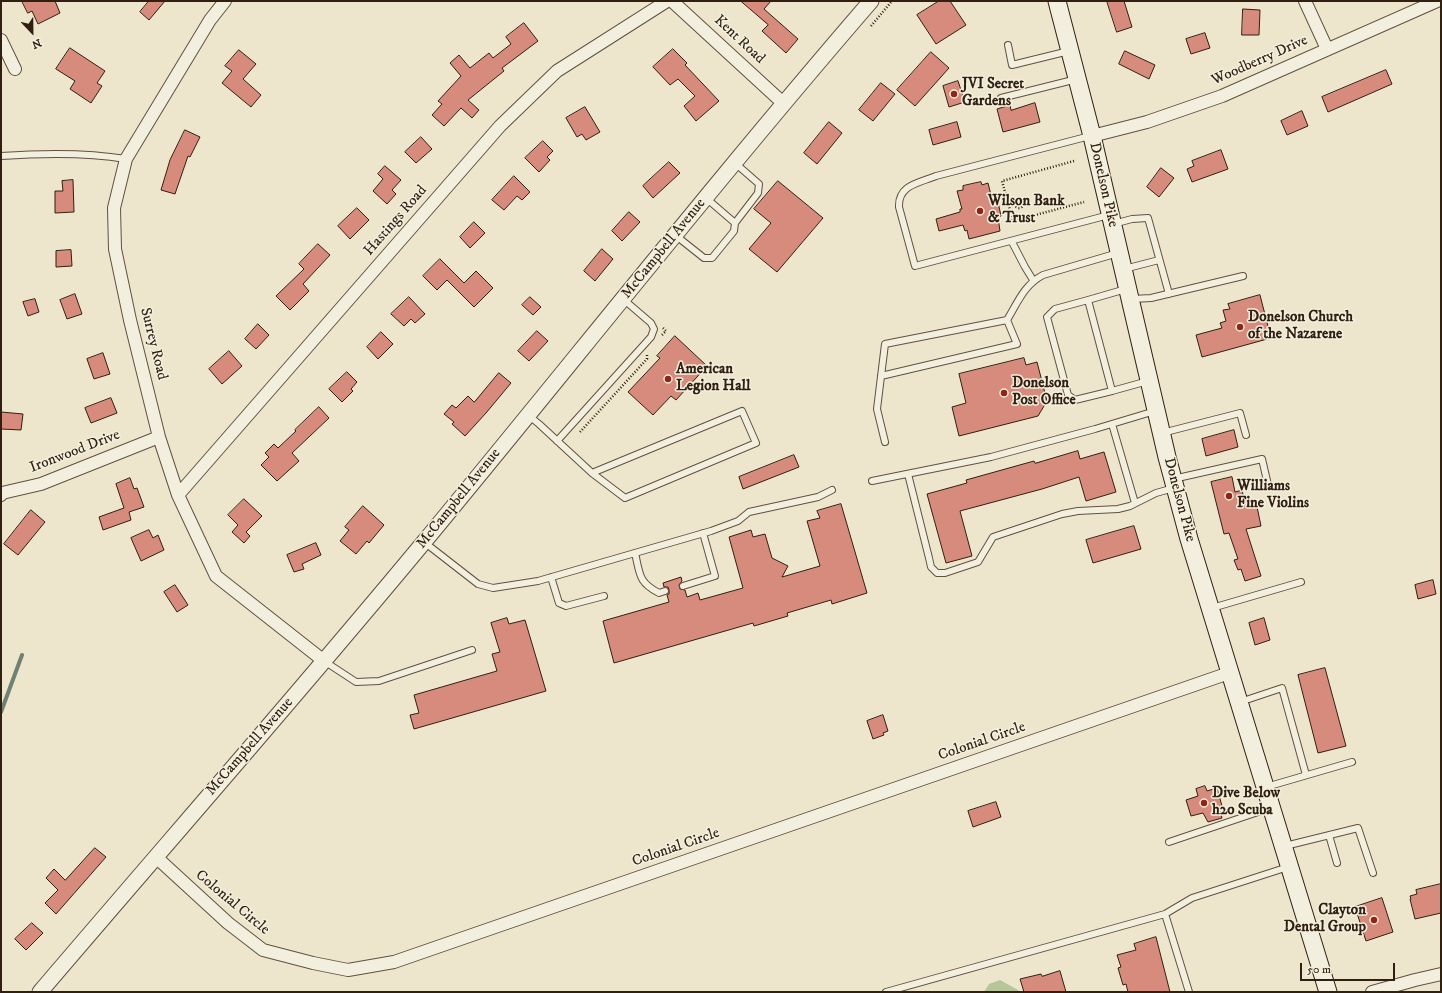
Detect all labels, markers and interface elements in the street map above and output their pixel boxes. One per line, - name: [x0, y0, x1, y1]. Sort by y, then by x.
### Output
- north arrow: [12, 12, 52, 52]
- street label: Kent Road: [710, 12, 768, 68]
- street label: Woodberry Drive: [1209, 32, 1311, 90]
- text: N: [30, 35, 43, 51]
- place label: JVI Secret Gardens: [962, 76, 1024, 111]
- marker: JVI Secret Gardens: [949, 89, 959, 99]
- street label: Donelson Pike: [1085, 141, 1121, 229]
- street label: Hastings Road: [361, 182, 431, 260]
- place label: Wilson Bank & Trust: [988, 193, 1065, 228]
- street label: McCampbell Avenue: [618, 195, 710, 303]
- marker: Wilson Bank & Trust: [975, 206, 985, 216]
- street label: Surrey Road: [135, 306, 171, 382]
- place label: Donelson Church of the Nazarene: [1248, 309, 1353, 344]
- marker: Donelson Church of the Nazarene: [1235, 322, 1245, 332]
- place label: American Legion Hall: [676, 361, 751, 396]
- marker: American Legion Hall: [663, 374, 673, 384]
- place label: Donelson Post Office: [1012, 375, 1076, 410]
- marker: Donelson Post Office: [999, 388, 1009, 398]
- street label: Ironwood Drive: [27, 427, 123, 477]
- street label: McCampbell Avenue: [413, 445, 505, 553]
- street label: Donelson Pike: [1159, 456, 1199, 544]
- place label: Williams Fine Violins: [1237, 478, 1309, 513]
- marker: Williams Fine Violins: [1224, 491, 1234, 501]
- street label: McCampbell Avenue: [203, 694, 297, 800]
- street label: Colonial Circle: [936, 719, 1028, 765]
- place label: Dive Below h2o Scuba: [1212, 785, 1280, 820]
- marker: Dive Below h2o Scuba: [1199, 798, 1209, 808]
- street label: Colonial Circle: [630, 825, 722, 871]
- street label: Colonial Circle: [191, 867, 273, 939]
- place label: Clayton Dental Group: [1284, 902, 1366, 937]
- marker: Clayton Dental Group: [1369, 915, 1379, 925]
- scale bar: [1302, 955, 1397, 981]
- text: 50 m: [1307, 962, 1331, 977]

